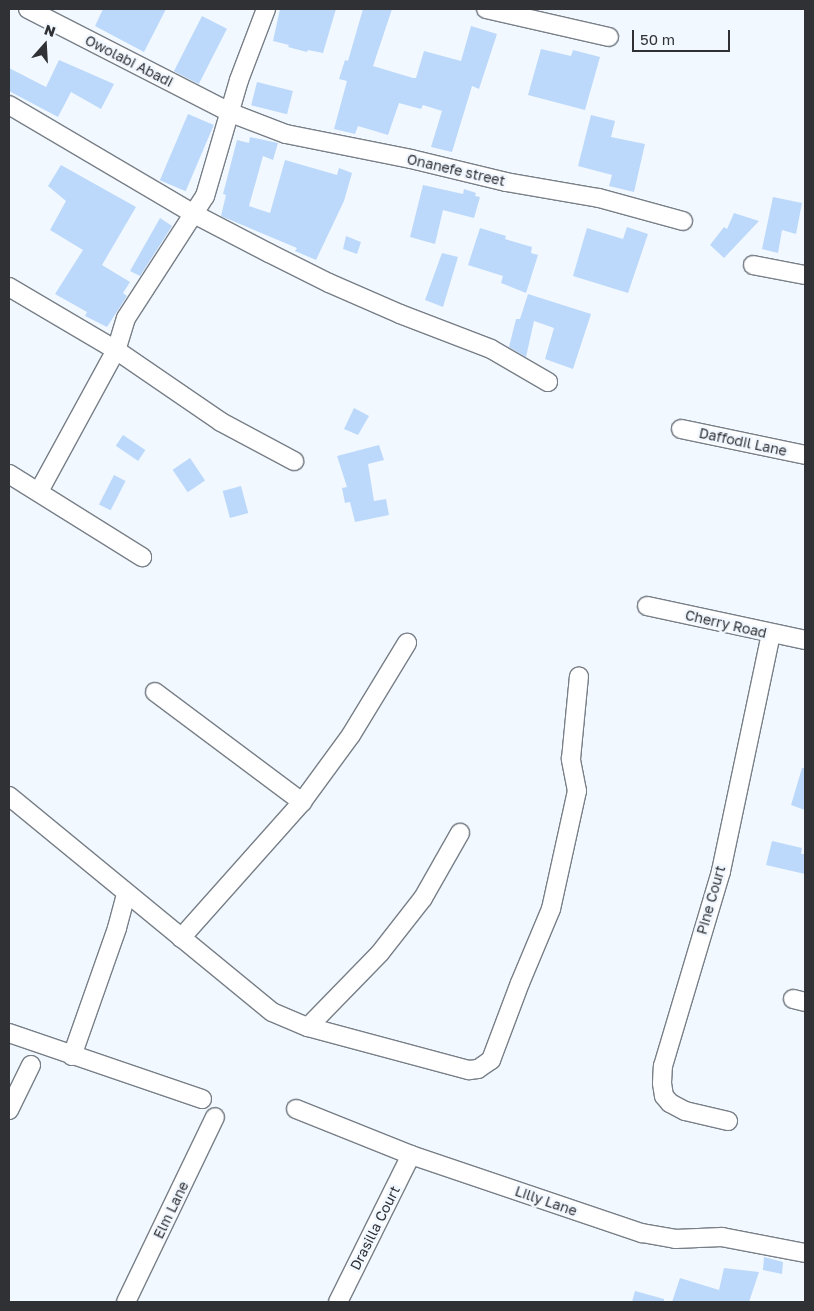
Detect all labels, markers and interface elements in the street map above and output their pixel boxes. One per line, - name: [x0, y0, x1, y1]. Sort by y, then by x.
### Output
- north arrow: [20, 20, 70, 70]
- scale bar: [634, 20, 732, 52]
- text: N: [42, 21, 58, 40]
- text: 50 m: [640, 30, 675, 48]
- street label: Owolabi Abadi: [82, 32, 176, 90]
- street label: Onanefe street: [405, 151, 507, 189]
- street label: Daffodil Lane: [698, 424, 788, 460]
- street label: Cherry Road: [684, 606, 768, 642]
- street label: Pine Court: [693, 864, 729, 936]
- street label: Elm Lane: [150, 1179, 192, 1241]
- street label: Drasilla Court: [347, 1183, 403, 1273]
- street label: Lilly Lane: [513, 1183, 579, 1219]

